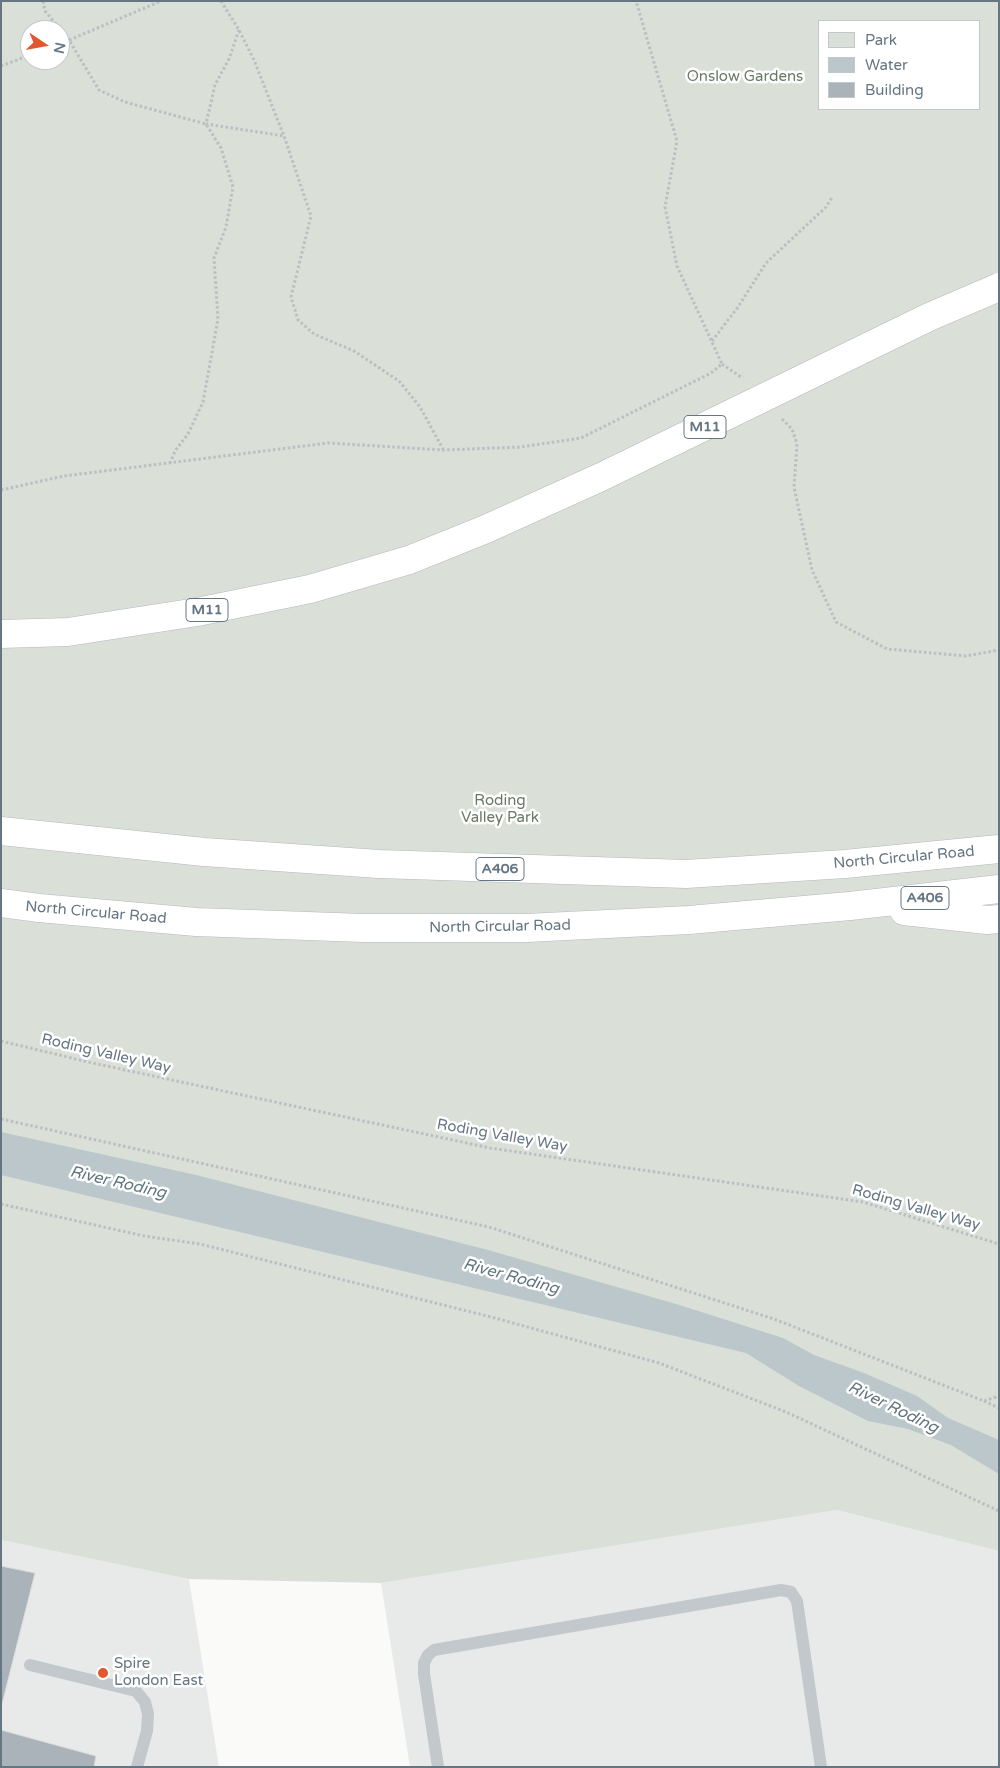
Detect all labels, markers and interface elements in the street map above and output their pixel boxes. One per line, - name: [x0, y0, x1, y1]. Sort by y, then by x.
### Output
- north arrow: [20, 20, 70, 70]
- legend: [818, 20, 980, 110]
- text: Park: [865, 31, 897, 49]
- text: N: [50, 41, 69, 55]
- text: Water: [865, 56, 908, 74]
- park label: Onslow Gardens: [687, 68, 803, 86]
- text: Building: [865, 81, 924, 99]
- road number: M11: [684, 416, 726, 438]
- road number: M11: [186, 598, 228, 622]
- park label: Roding Valley Park: [461, 792, 539, 827]
- street label: North Circular Road: [833, 843, 975, 873]
- road number: A406: [476, 858, 524, 881]
- road number: A406: [901, 886, 949, 910]
- street label: North Circular Road: [25, 898, 167, 928]
- street label: North Circular Road: [429, 917, 571, 937]
- street label: Roding Valley Way: [40, 1030, 172, 1078]
- street label: Roding Valley Way: [435, 1116, 569, 1156]
- water label: River Roding: [68, 1163, 168, 1203]
- street label: Roding Valley Way: [850, 1181, 982, 1235]
- water label: River Roding: [461, 1255, 561, 1299]
- water label: River Roding: [845, 1378, 941, 1438]
- place label: Spire London East: [114, 1655, 203, 1690]
- marker: Spire London East: [96, 1666, 110, 1680]

